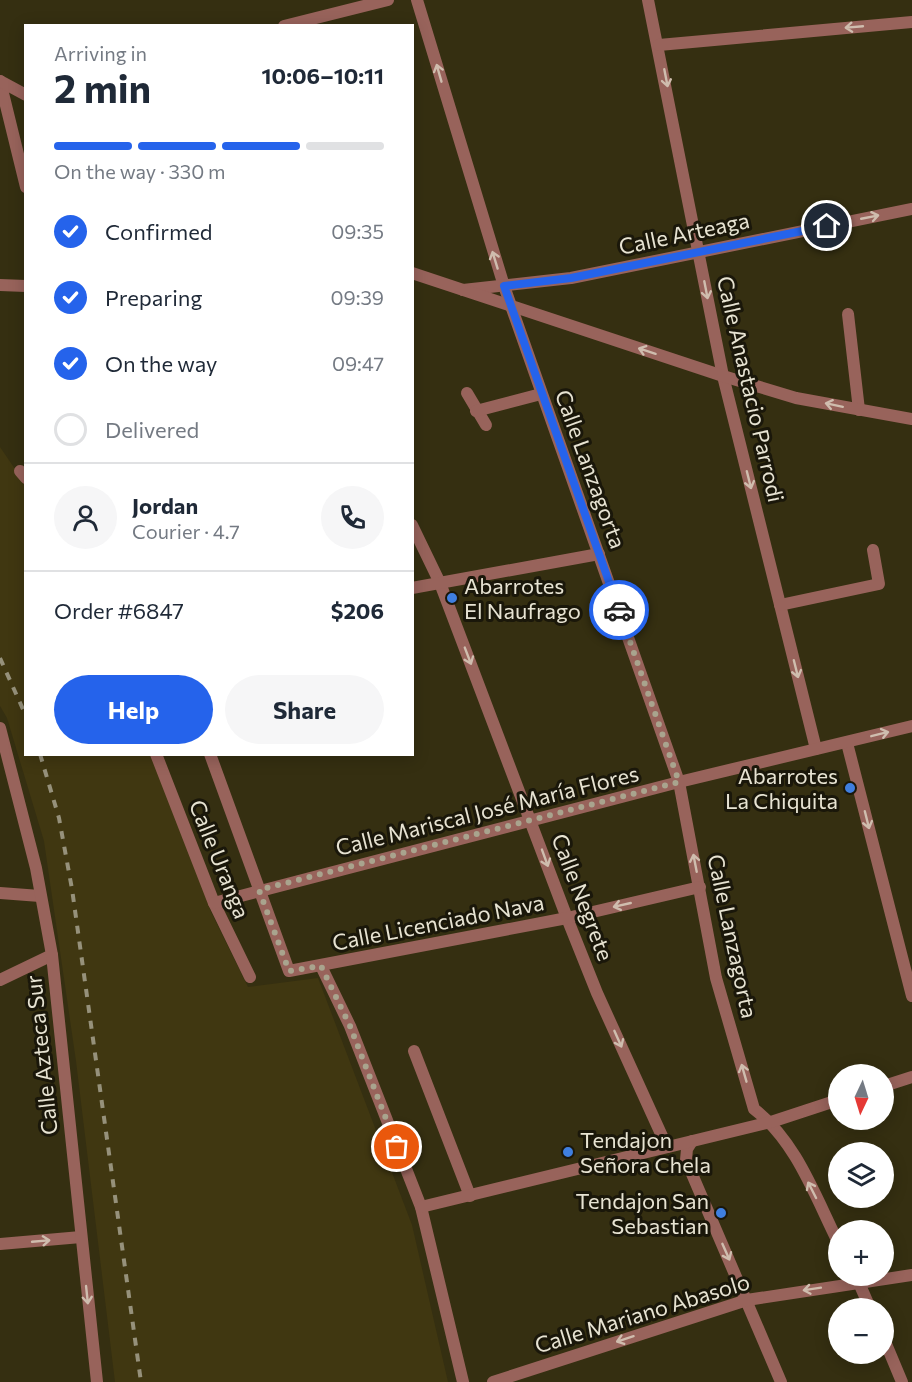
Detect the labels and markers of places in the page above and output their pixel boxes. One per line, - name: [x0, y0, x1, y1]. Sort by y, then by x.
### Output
- pin: [801, 200, 852, 251]
- place label: Abarrotes El Naufrago: [464, 572, 581, 624]
- marker: Abarrotes El Naufrago: [445, 591, 459, 605]
- place label: Abarrotes La Chiquita: [725, 762, 838, 814]
- marker: Abarrotes La Chiquita: [843, 781, 857, 795]
- pin: [371, 1121, 422, 1172]
- place label: Tendajon Señora Chela: [580, 1126, 711, 1178]
- marker: Tendajon Señora Chela: [561, 1145, 575, 1159]
- place label: Tendajon San Sebastian: [576, 1187, 709, 1239]
- marker: Tendajon San Sebastian: [714, 1206, 728, 1220]

